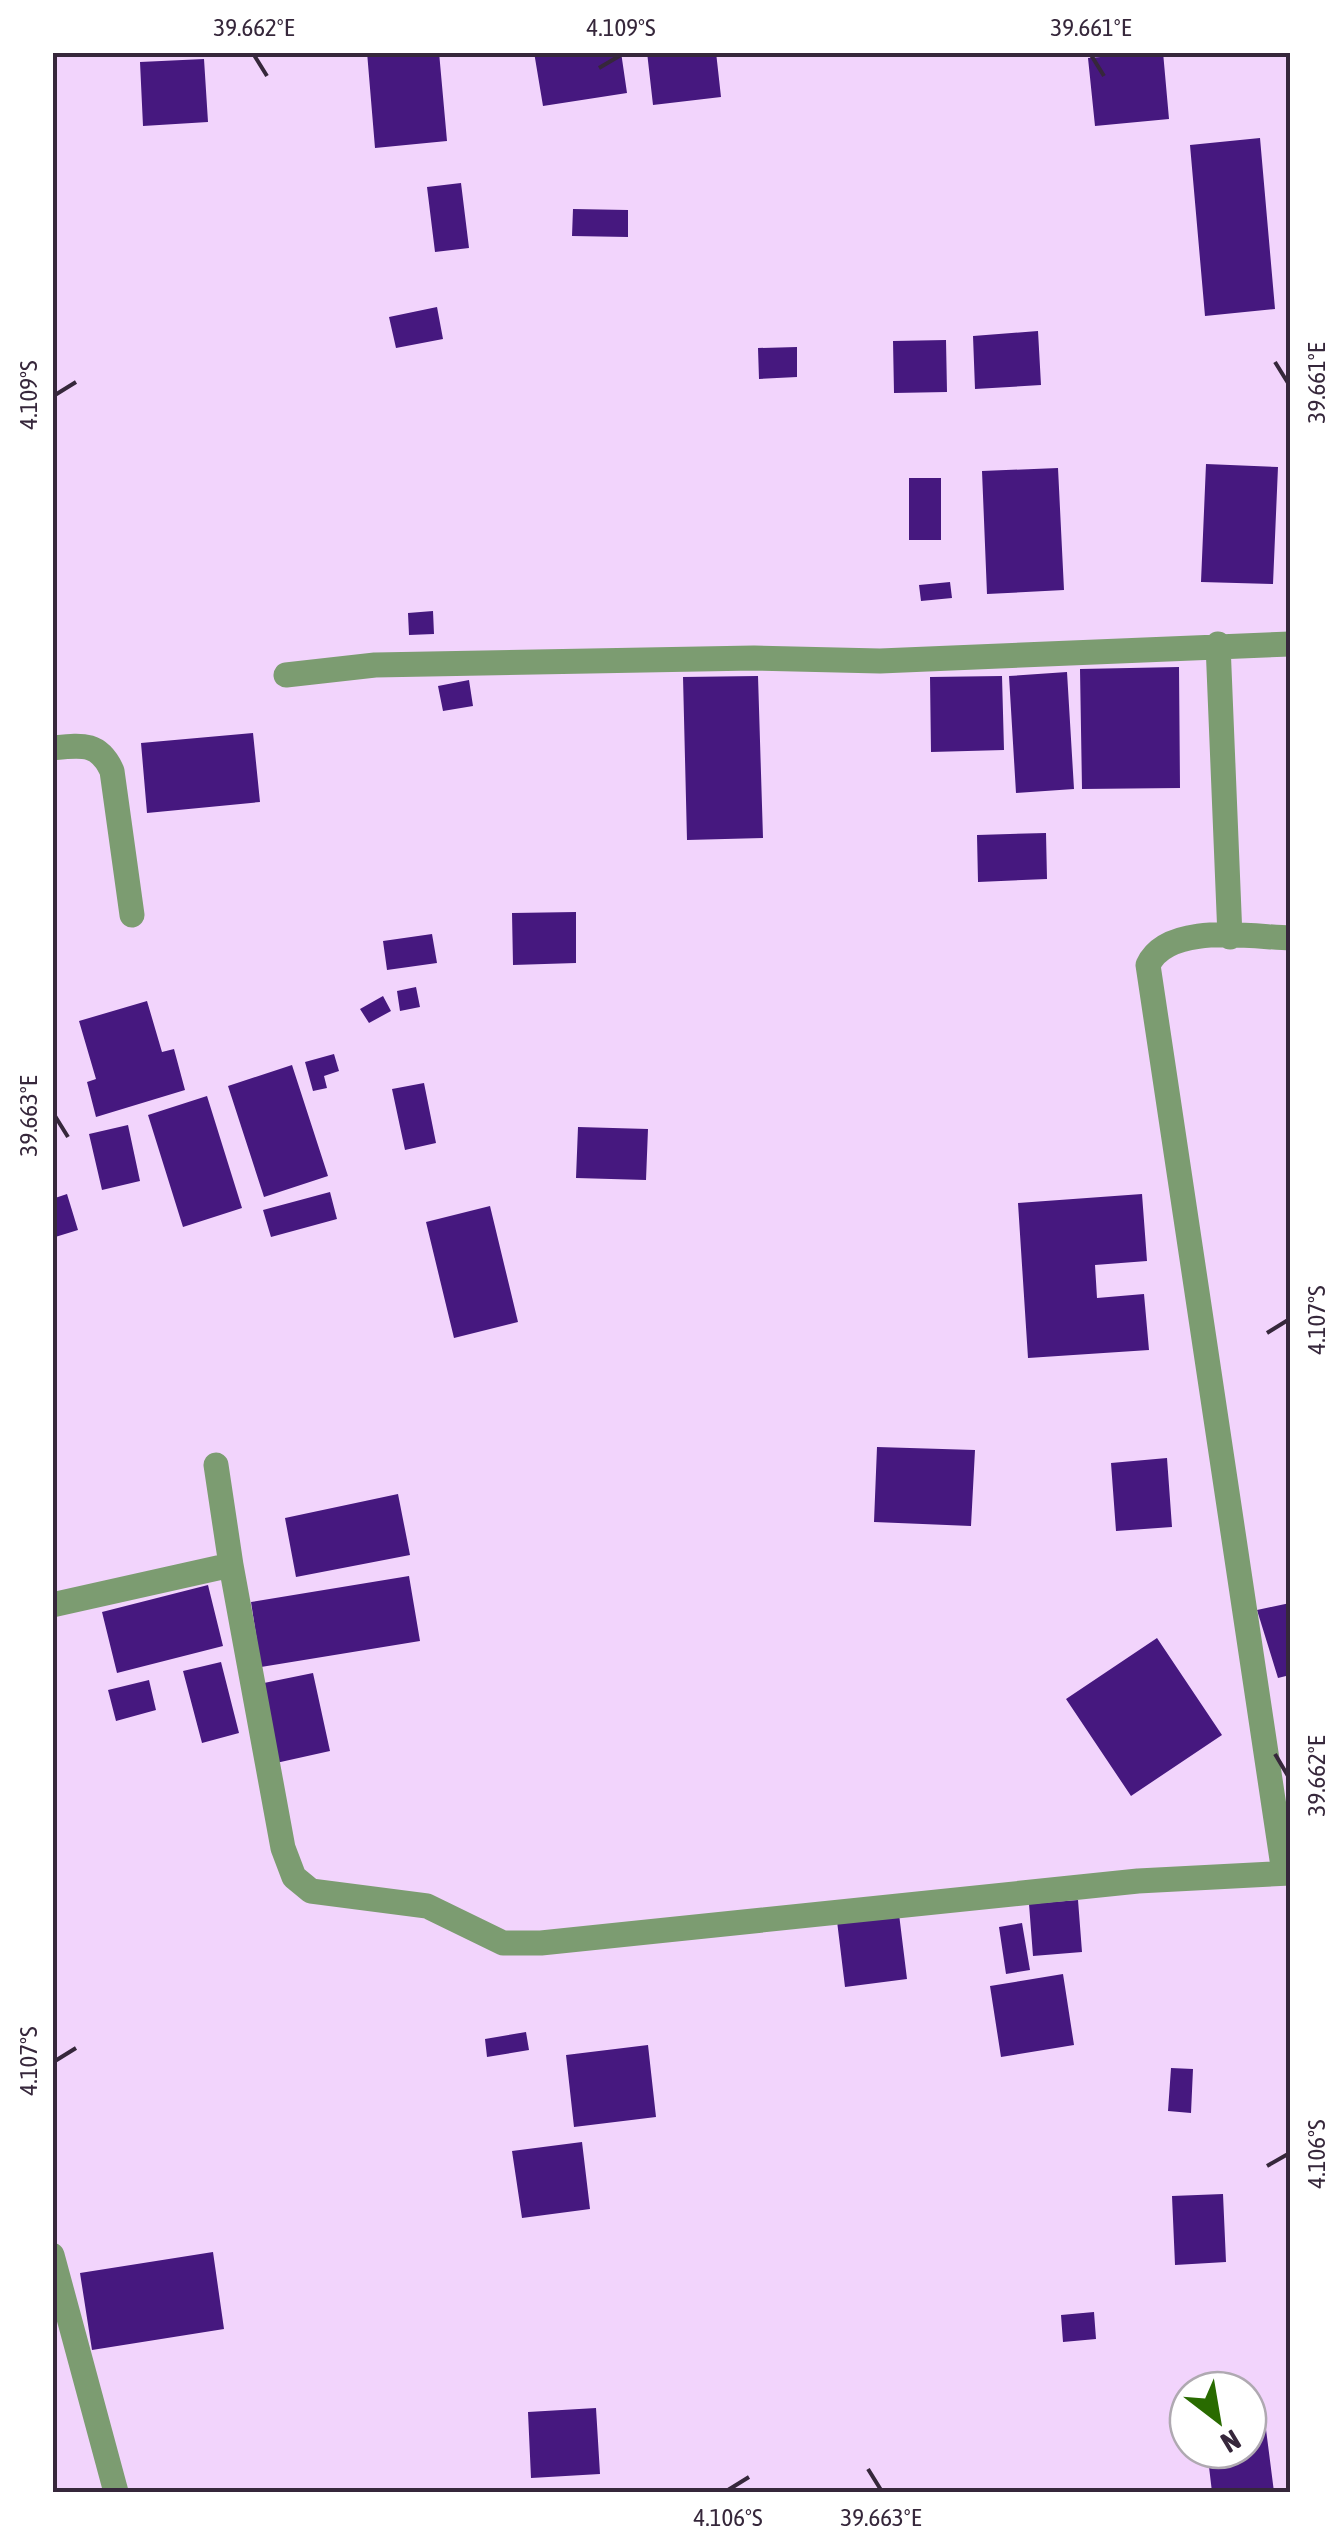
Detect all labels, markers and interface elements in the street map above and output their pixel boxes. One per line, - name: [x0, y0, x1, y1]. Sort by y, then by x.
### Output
- text: 39.662°E: [214, 13, 295, 41]
- text: 4.109°S: [587, 13, 655, 41]
- text: 39.661°E: [1051, 13, 1132, 41]
- text: 39.661°E: [1302, 342, 1330, 423]
- text: 4.109°S: [14, 361, 42, 429]
- text: 39.663°E: [14, 1075, 42, 1156]
- text: 4.107°S: [1302, 1286, 1330, 1354]
- text: 39.662°E: [1302, 1735, 1330, 1816]
- text: 4.107°S: [14, 2027, 42, 2095]
- text: 4.106°S: [1302, 2120, 1330, 2188]
- north arrow: [1168, 2370, 1268, 2470]
- text: N: [1216, 2423, 1246, 2459]
- text: 4.106°S: [694, 2503, 762, 2531]
- text: 39.663°E: [841, 2503, 922, 2531]

